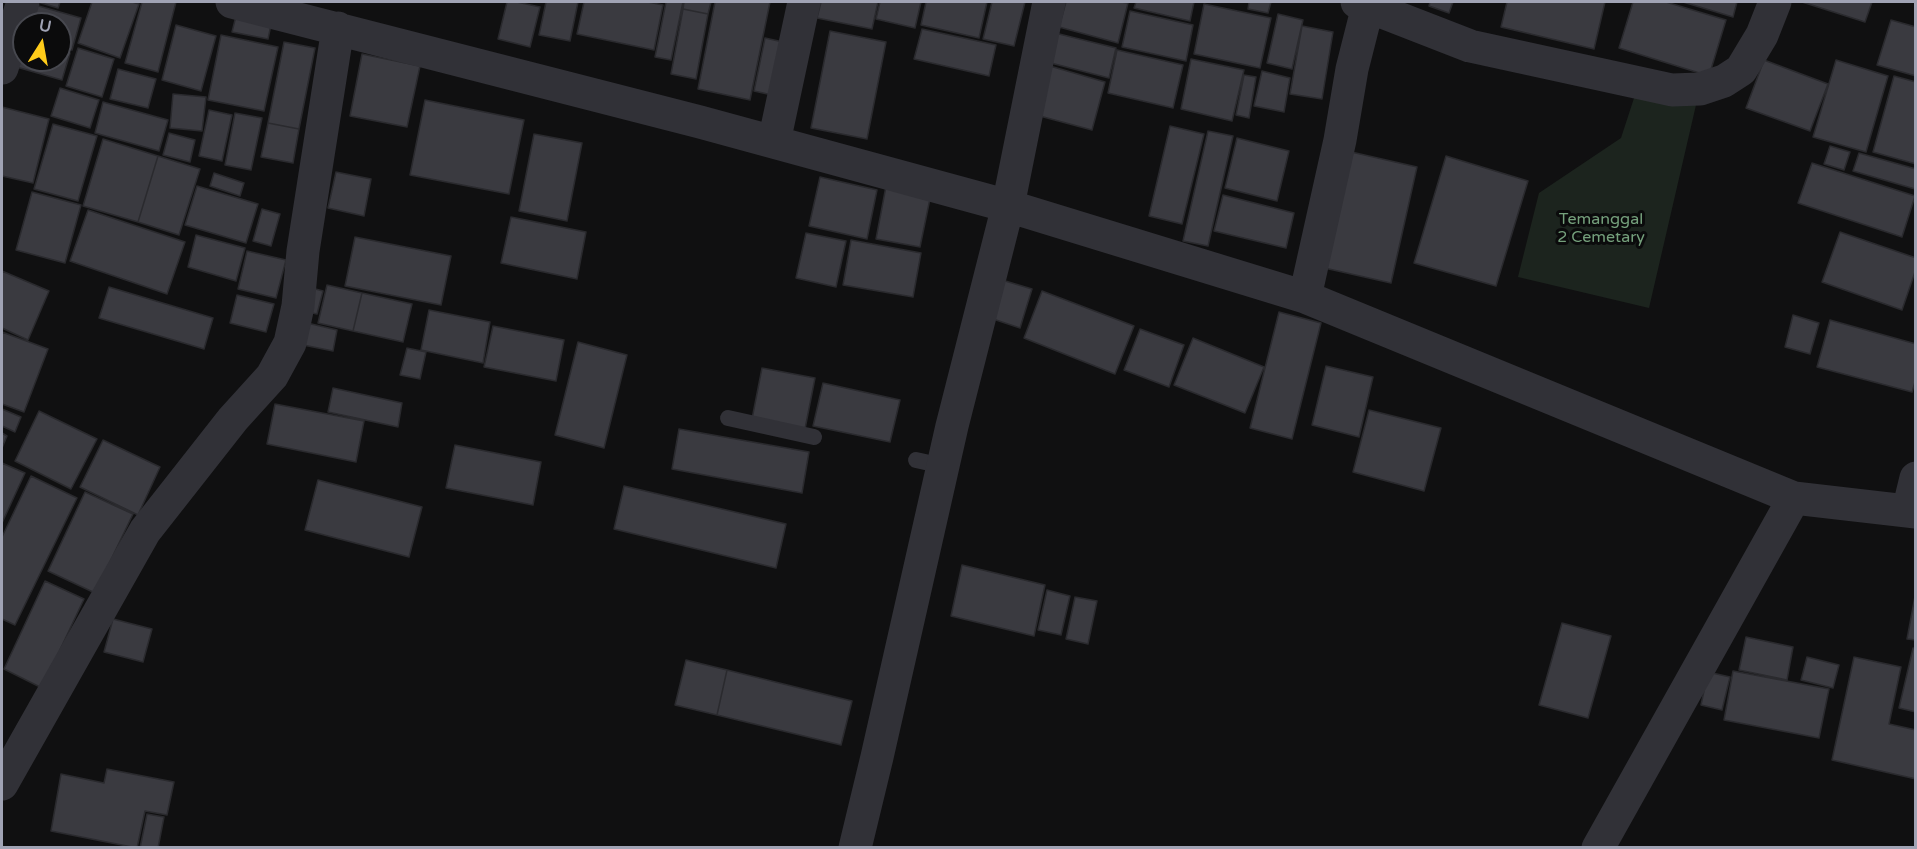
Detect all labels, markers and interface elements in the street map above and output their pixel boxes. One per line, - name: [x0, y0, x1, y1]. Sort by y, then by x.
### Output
- north arrow: [12, 12, 72, 72]
- text: U: [37, 15, 53, 37]
- park label: Temanggal 2 Cemetary: [1557, 210, 1645, 248]

